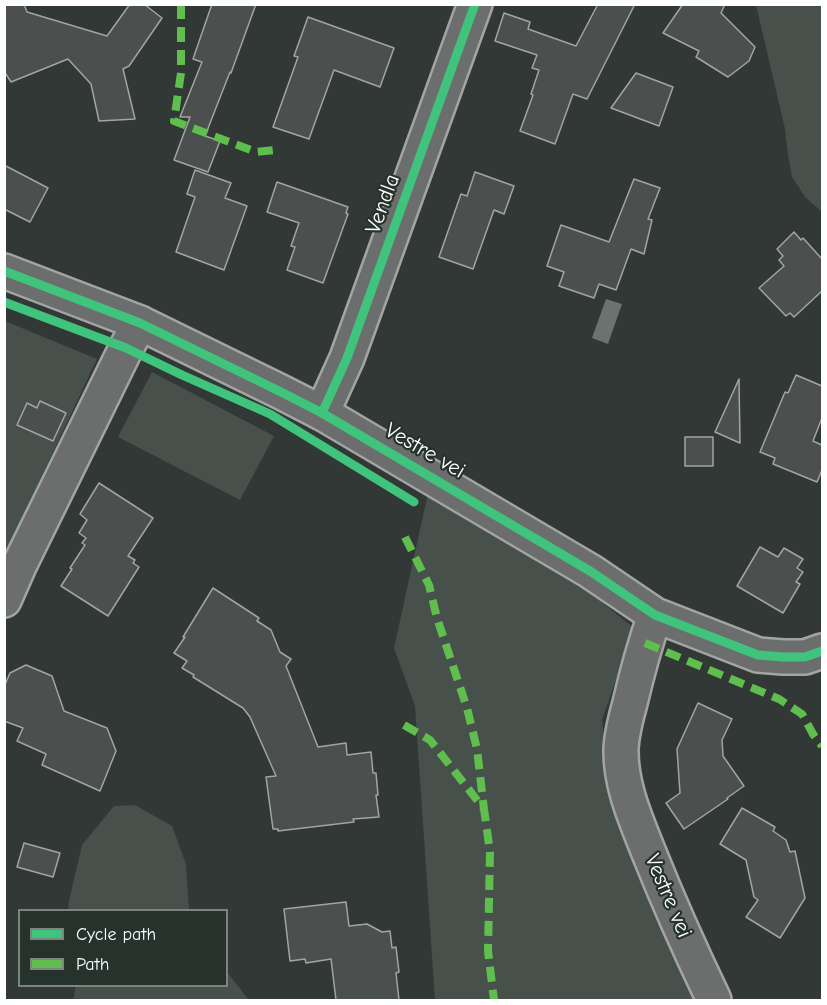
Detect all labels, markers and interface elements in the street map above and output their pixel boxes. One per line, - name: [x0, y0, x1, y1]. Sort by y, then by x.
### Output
- street label: Vendla: [360, 171, 406, 237]
- street label: Vestre vei: [380, 417, 470, 485]
- street label: Vestre vei: [639, 850, 697, 942]
- legend: [18, 909, 228, 987]
- text: Cycle path: [76, 924, 156, 945]
- text: Path: [76, 954, 109, 975]

